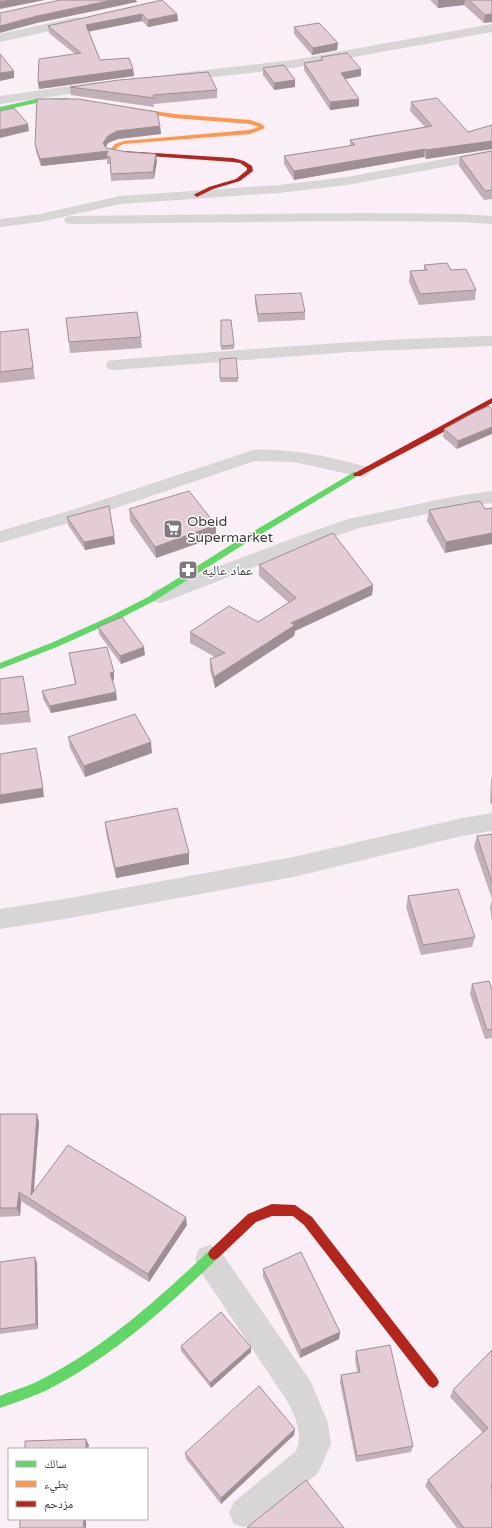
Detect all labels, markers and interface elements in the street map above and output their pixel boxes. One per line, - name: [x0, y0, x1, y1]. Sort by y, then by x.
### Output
- place label: Obeid Supermarket: [187, 513, 274, 546]
- supermarket icon: Obeid Supermarket: [162, 518, 184, 540]
- pharmacy icon: عماد عاليه: [177, 559, 199, 581]
- place label: عماد عاليه: [202, 562, 253, 579]
- legend: [8, 1448, 148, 1520]
- text: سالك: [44, 1457, 66, 1471]
- text: بطيء: [44, 1477, 68, 1494]
- text: مزدحم: [44, 1497, 73, 1512]

